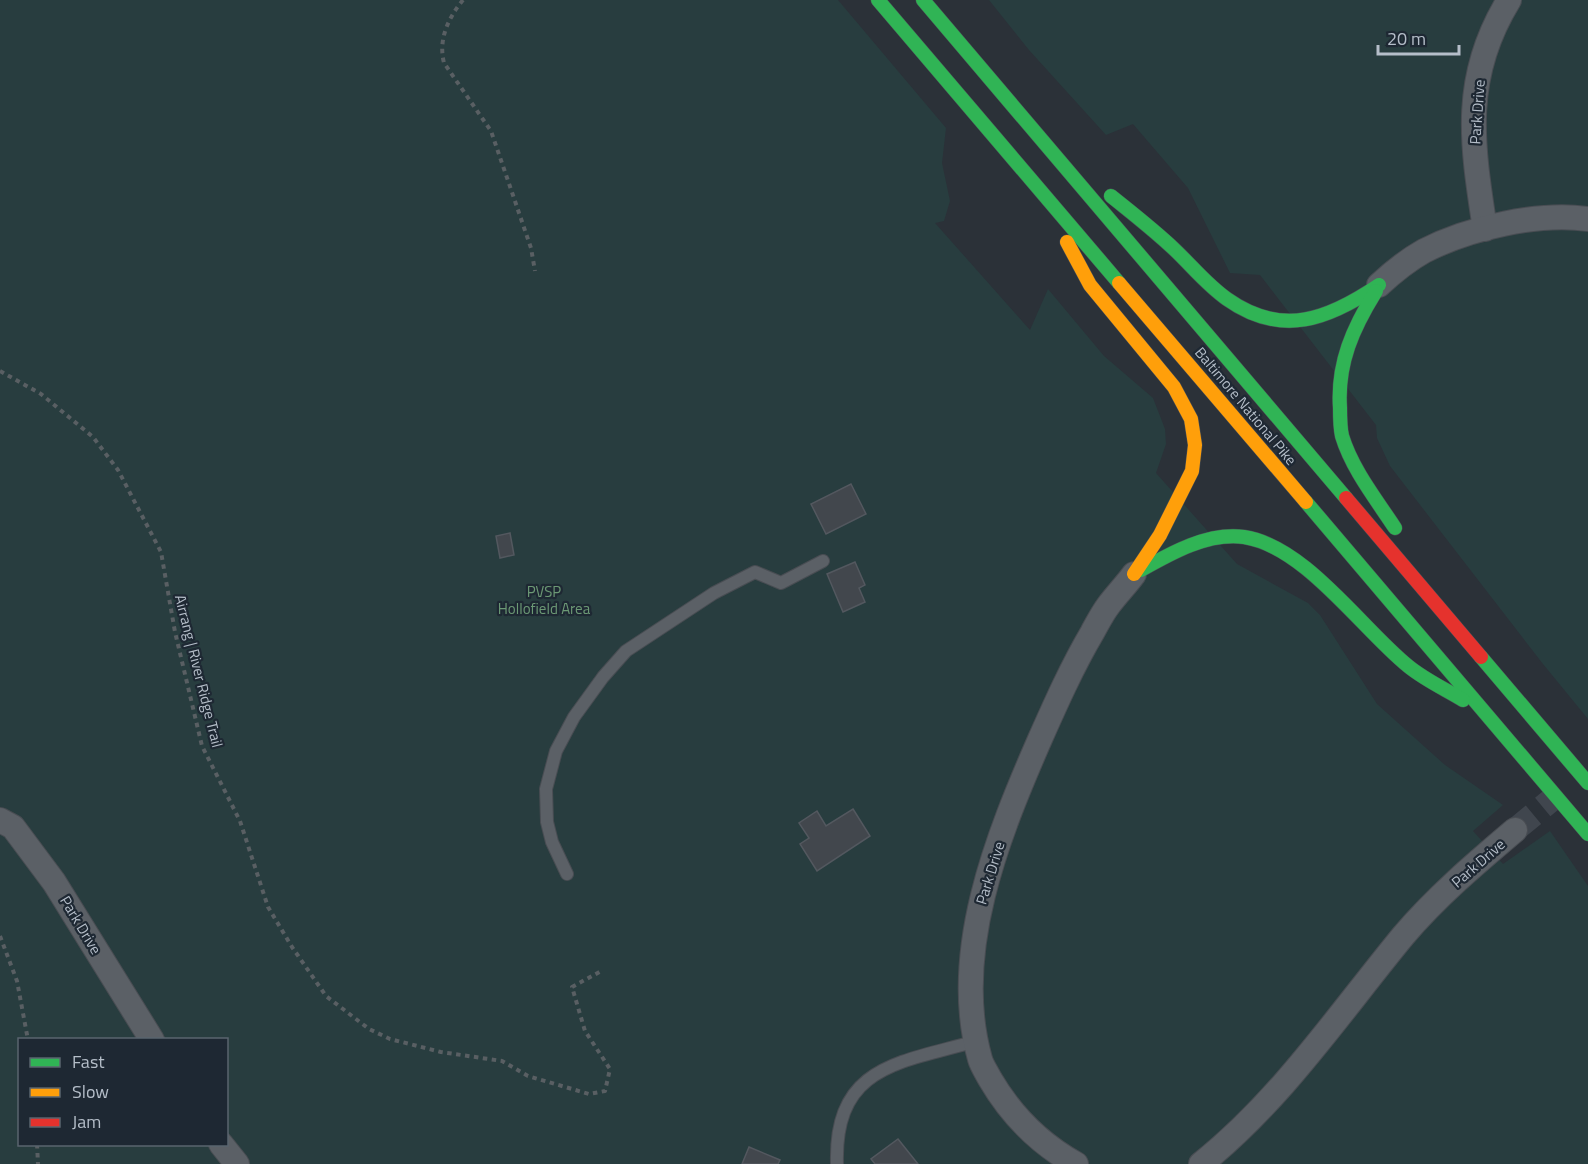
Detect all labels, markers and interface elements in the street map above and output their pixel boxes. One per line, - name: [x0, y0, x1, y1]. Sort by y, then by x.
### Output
- scale bar: [1378, 18, 1459, 56]
- text: 20 m: [1387, 25, 1426, 52]
- street label: Park Drive: [1463, 79, 1491, 145]
- street label: Baltimore National Pike: [1190, 342, 1302, 470]
- park label: PVSP Hollofield Area: [498, 580, 591, 620]
- street label: Airrang | River Ridge Trail: [169, 592, 229, 750]
- street label: Park Drive: [1446, 833, 1510, 893]
- street label: Park Drive: [970, 839, 1010, 907]
- street label: Park Drive: [54, 891, 108, 959]
- legend: [18, 1038, 228, 1146]
- text: Fast: [72, 1048, 105, 1075]
- text: Slow: [72, 1078, 109, 1105]
- text: Jam: [72, 1108, 101, 1135]

